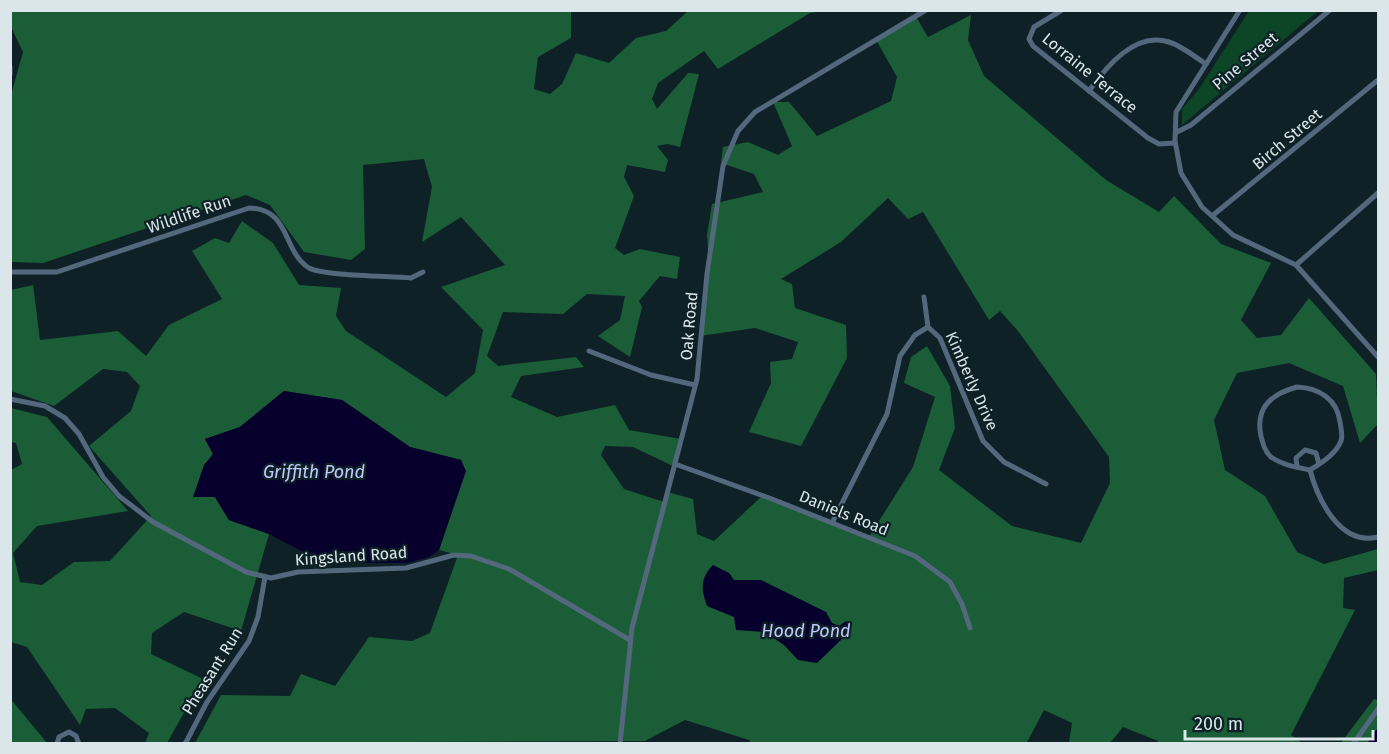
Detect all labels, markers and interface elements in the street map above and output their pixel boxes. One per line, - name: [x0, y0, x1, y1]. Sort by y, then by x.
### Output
- street label: Pine Street: [1208, 28, 1282, 94]
- street label: Lorraine Terrace: [1039, 29, 1141, 117]
- street label: Birch Street: [1248, 104, 1326, 173]
- street label: Wildlife Run: [144, 191, 234, 237]
- street label: Oak Road: [677, 291, 701, 361]
- street label: Kimberly Drive: [942, 329, 1002, 433]
- water label: Griffith Pond: [263, 461, 366, 483]
- street label: Daniels Road: [797, 486, 891, 540]
- street label: Kingsland Road: [294, 543, 408, 569]
- water label: Hood Pond: [761, 620, 851, 642]
- street label: Pheasant Run: [178, 624, 246, 718]
- scale bar: [1185, 703, 1372, 741]
- text: 200 m: [1194, 713, 1243, 735]

